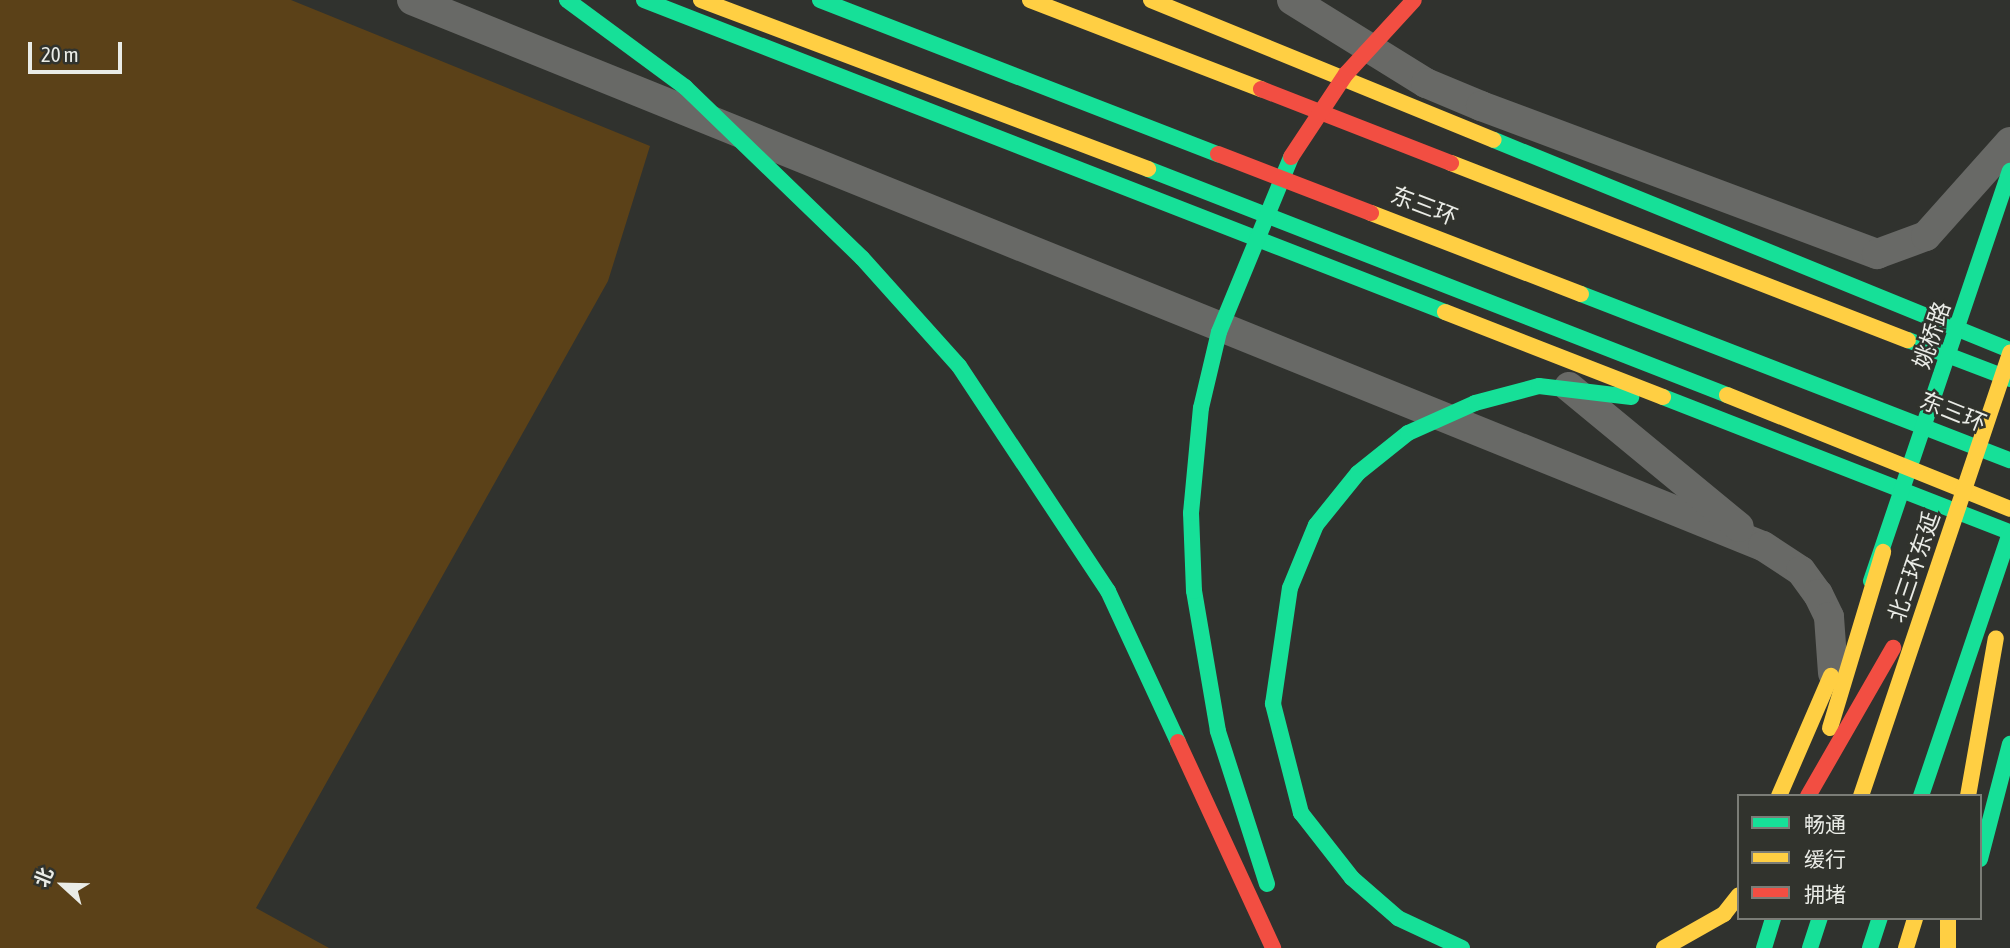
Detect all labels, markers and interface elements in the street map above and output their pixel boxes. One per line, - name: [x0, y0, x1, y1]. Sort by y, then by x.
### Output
- scale bar: [32, 28, 126, 72]
- text: 20 m: [41, 42, 79, 66]
- street label: 东三环: [1387, 181, 1461, 231]
- street label: 姚桥路: [1908, 298, 1956, 372]
- street label: 东三环: [1916, 386, 1990, 438]
- street label: 北三环东延: [1882, 508, 1946, 626]
- legend: [1737, 794, 1982, 920]
- text: 畅通: [1804, 812, 1846, 836]
- text: 缓行: [1804, 847, 1846, 871]
- north arrow: [28, 850, 98, 920]
- text: 北: [30, 864, 57, 890]
- text: 拥堵: [1804, 882, 1846, 906]

